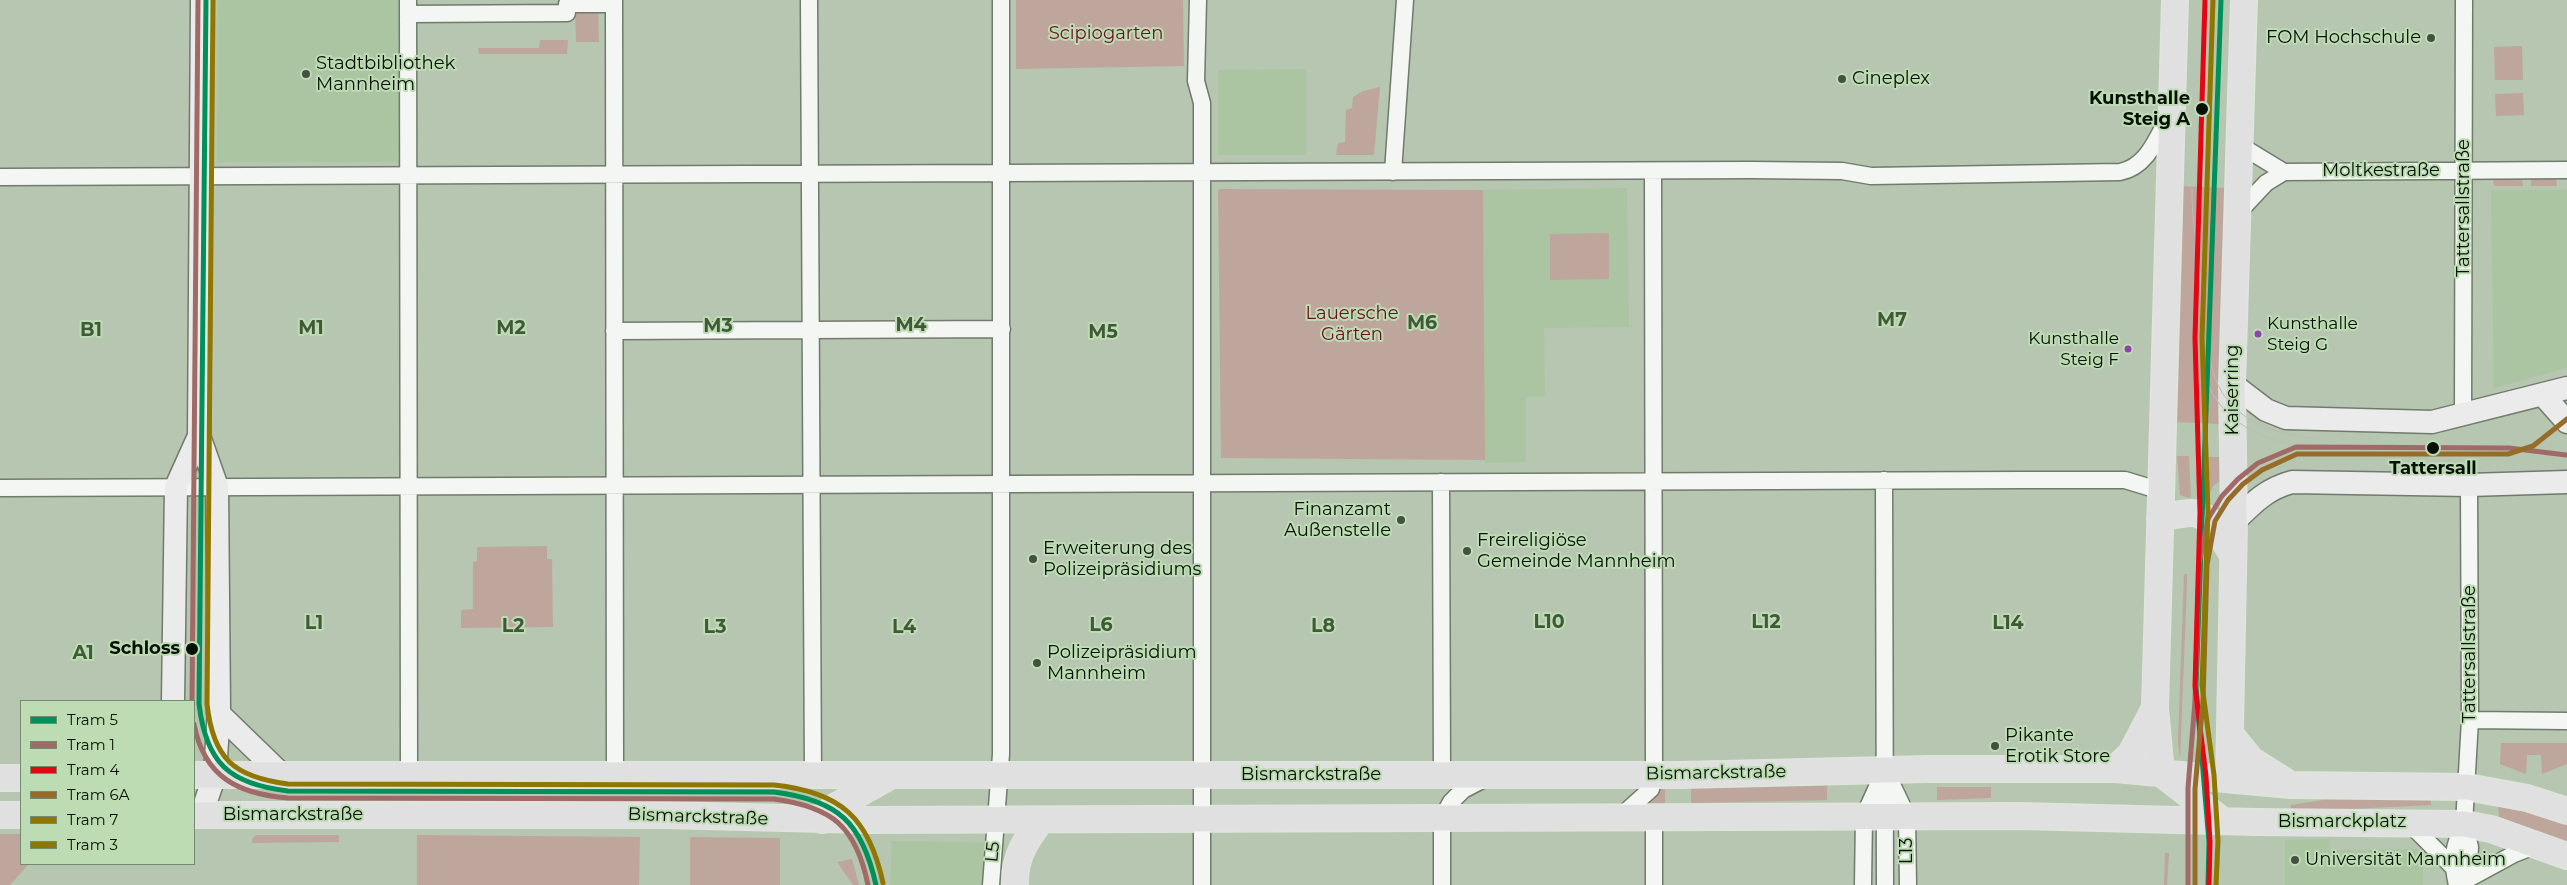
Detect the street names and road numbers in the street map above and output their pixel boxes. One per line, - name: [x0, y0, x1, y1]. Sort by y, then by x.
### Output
- street label: Tattersallstraße: [2453, 139, 2475, 277]
- street label: Moltkestraße: [2322, 160, 2440, 182]
- street label: Kaiserring: [2222, 344, 2244, 436]
- street label: Tattersallstraße: [2459, 585, 2481, 723]
- street label: Bismarckstraße: [1646, 761, 1786, 785]
- street label: Bismarckstraße: [1241, 764, 1381, 786]
- street label: Bismarckstraße: [223, 804, 363, 826]
- street label: Bismarckstraße: [627, 804, 769, 830]
- street label: Bismarckplatz: [2278, 811, 2406, 833]
- street label: L13: [1896, 838, 1918, 864]
- street label: L5: [981, 841, 1005, 863]

